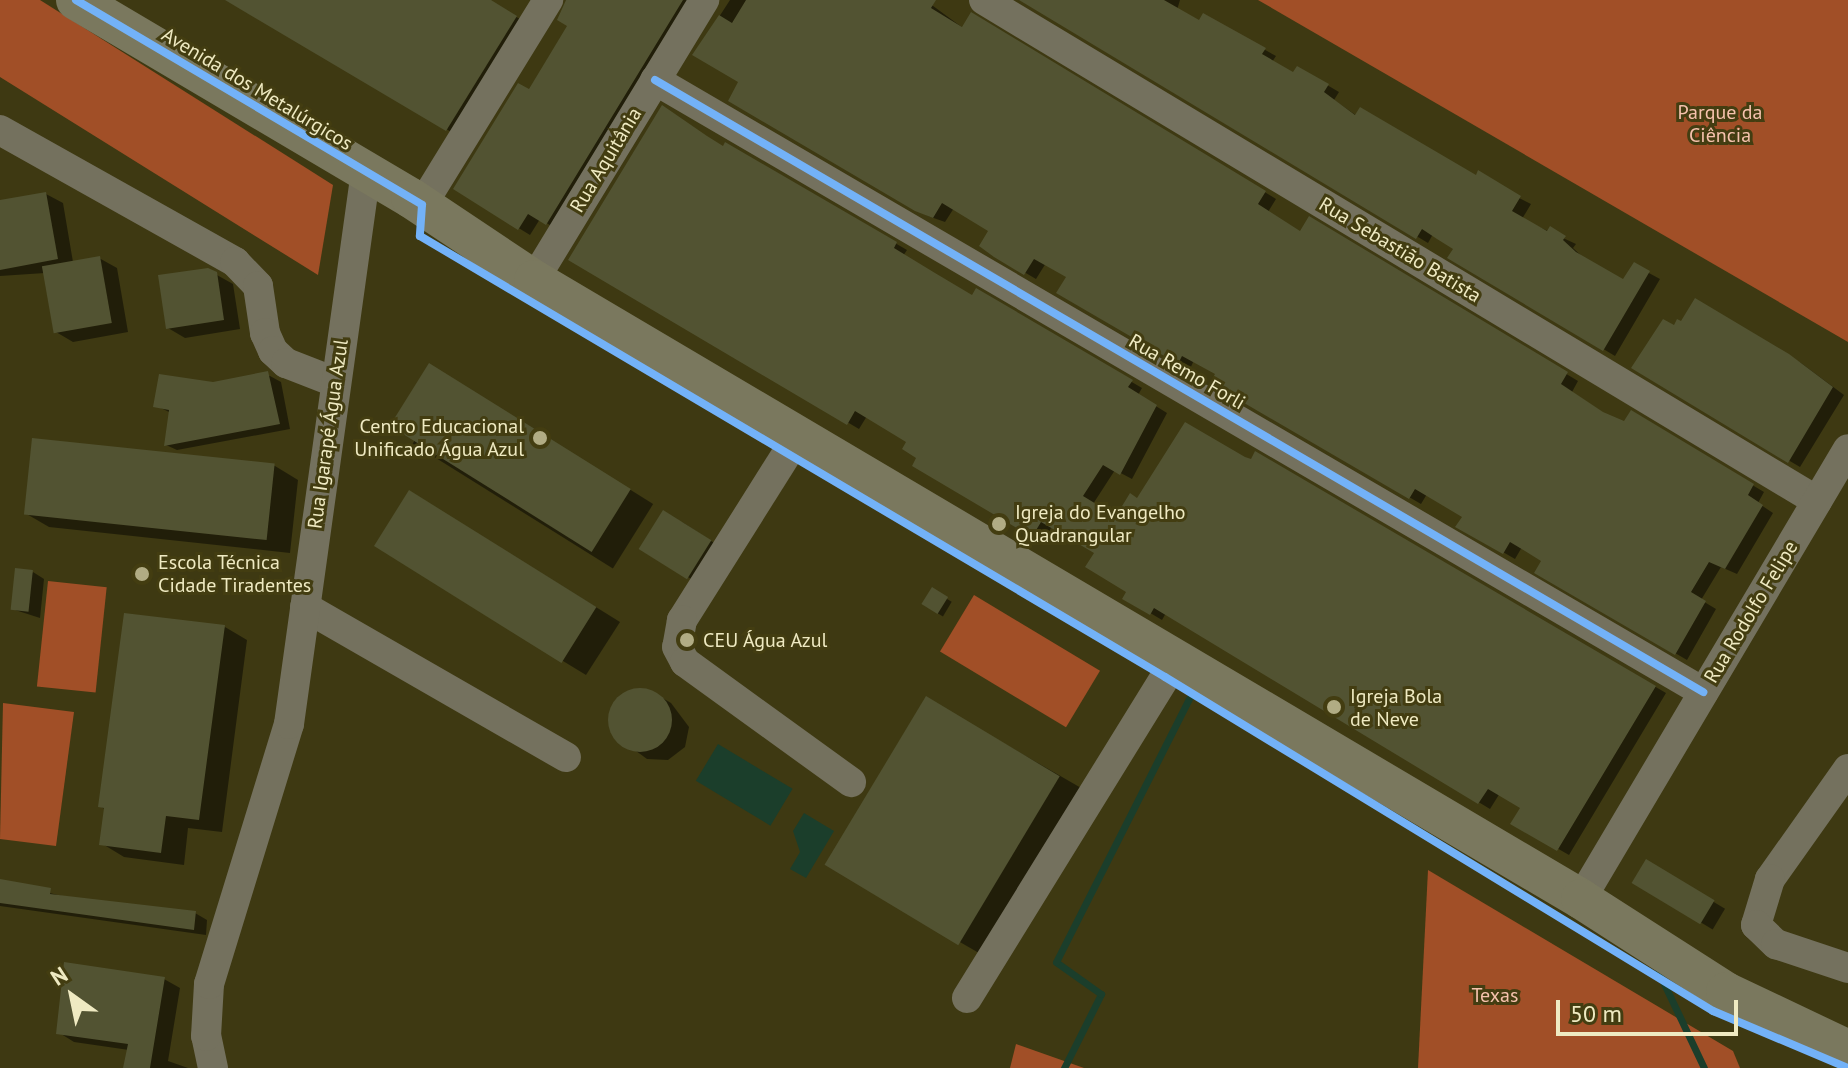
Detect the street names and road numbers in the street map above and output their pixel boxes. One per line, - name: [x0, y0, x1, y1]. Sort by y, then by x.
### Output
- street label: Avenida dos Metalúrgicos: [157, 23, 357, 155]
- street label: Rua Aquitânia: [565, 103, 647, 217]
- street label: Rua Sebastião Batista: [1315, 192, 1485, 308]
- street label: Rua Remo Forli: [1125, 329, 1249, 415]
- street label: Rua Igarapé Água Azul: [303, 337, 353, 531]
- street label: Rua Rodolfo Felipe: [1699, 537, 1803, 687]

